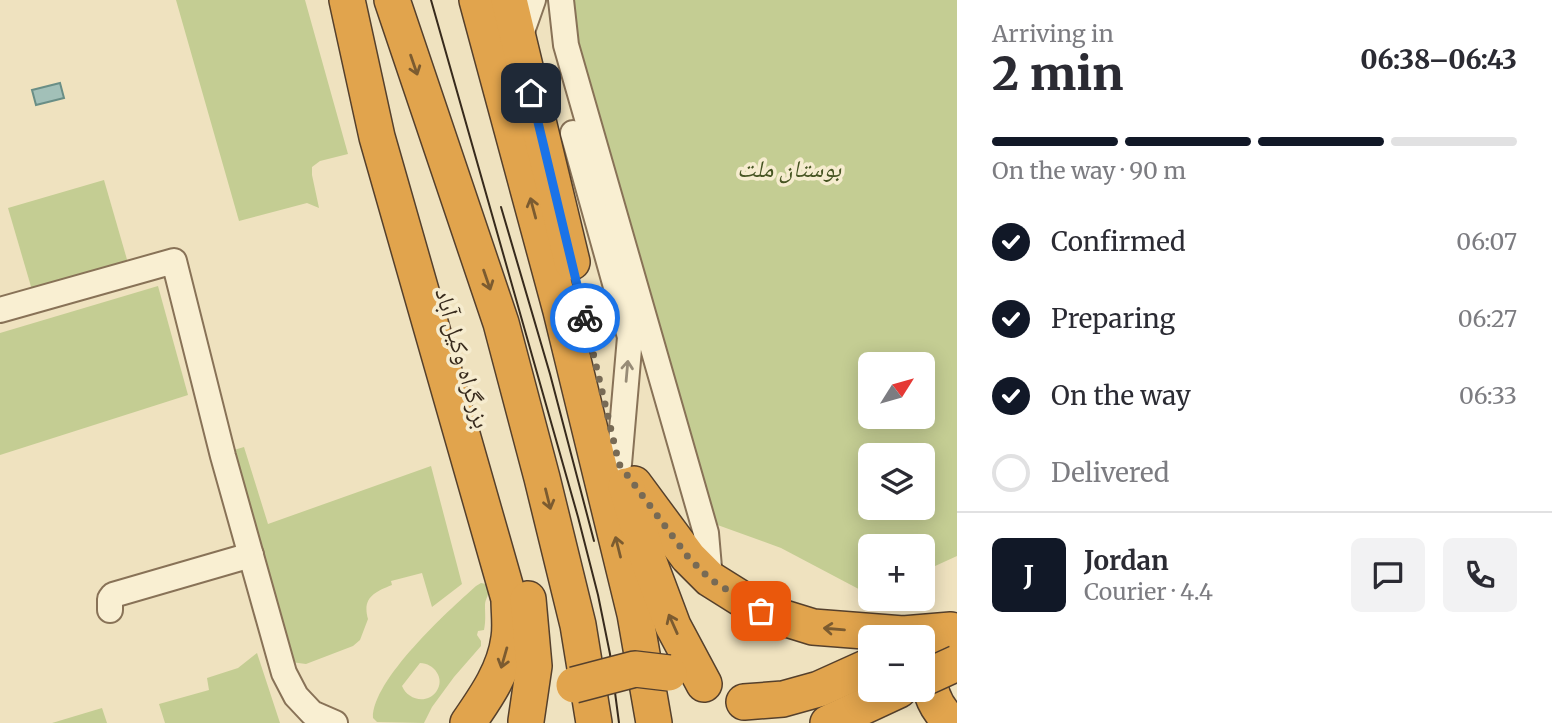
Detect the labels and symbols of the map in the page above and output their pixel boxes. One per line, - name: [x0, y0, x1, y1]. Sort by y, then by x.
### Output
- one-way arrow: [409, 53, 421, 75]
- pin: [501, 63, 561, 123]
- park label: بوستان ملت: [737, 153, 841, 184]
- one-way arrow: [526, 197, 539, 220]
- one-way arrow: [482, 269, 494, 291]
- courier: [550, 283, 620, 353]
- street label: بزرگراه وکیل آباد: [428, 284, 498, 432]
- north arrow: [858, 352, 934, 429]
- one-way arrow: [621, 360, 634, 383]
- one-way arrow: [541, 487, 555, 510]
- one-way arrow: [611, 536, 625, 559]
- pin: [731, 581, 791, 641]
- one-way arrow: [666, 613, 679, 635]
- one-way arrow: [823, 622, 846, 635]
- one-way arrow: [496, 647, 509, 669]

